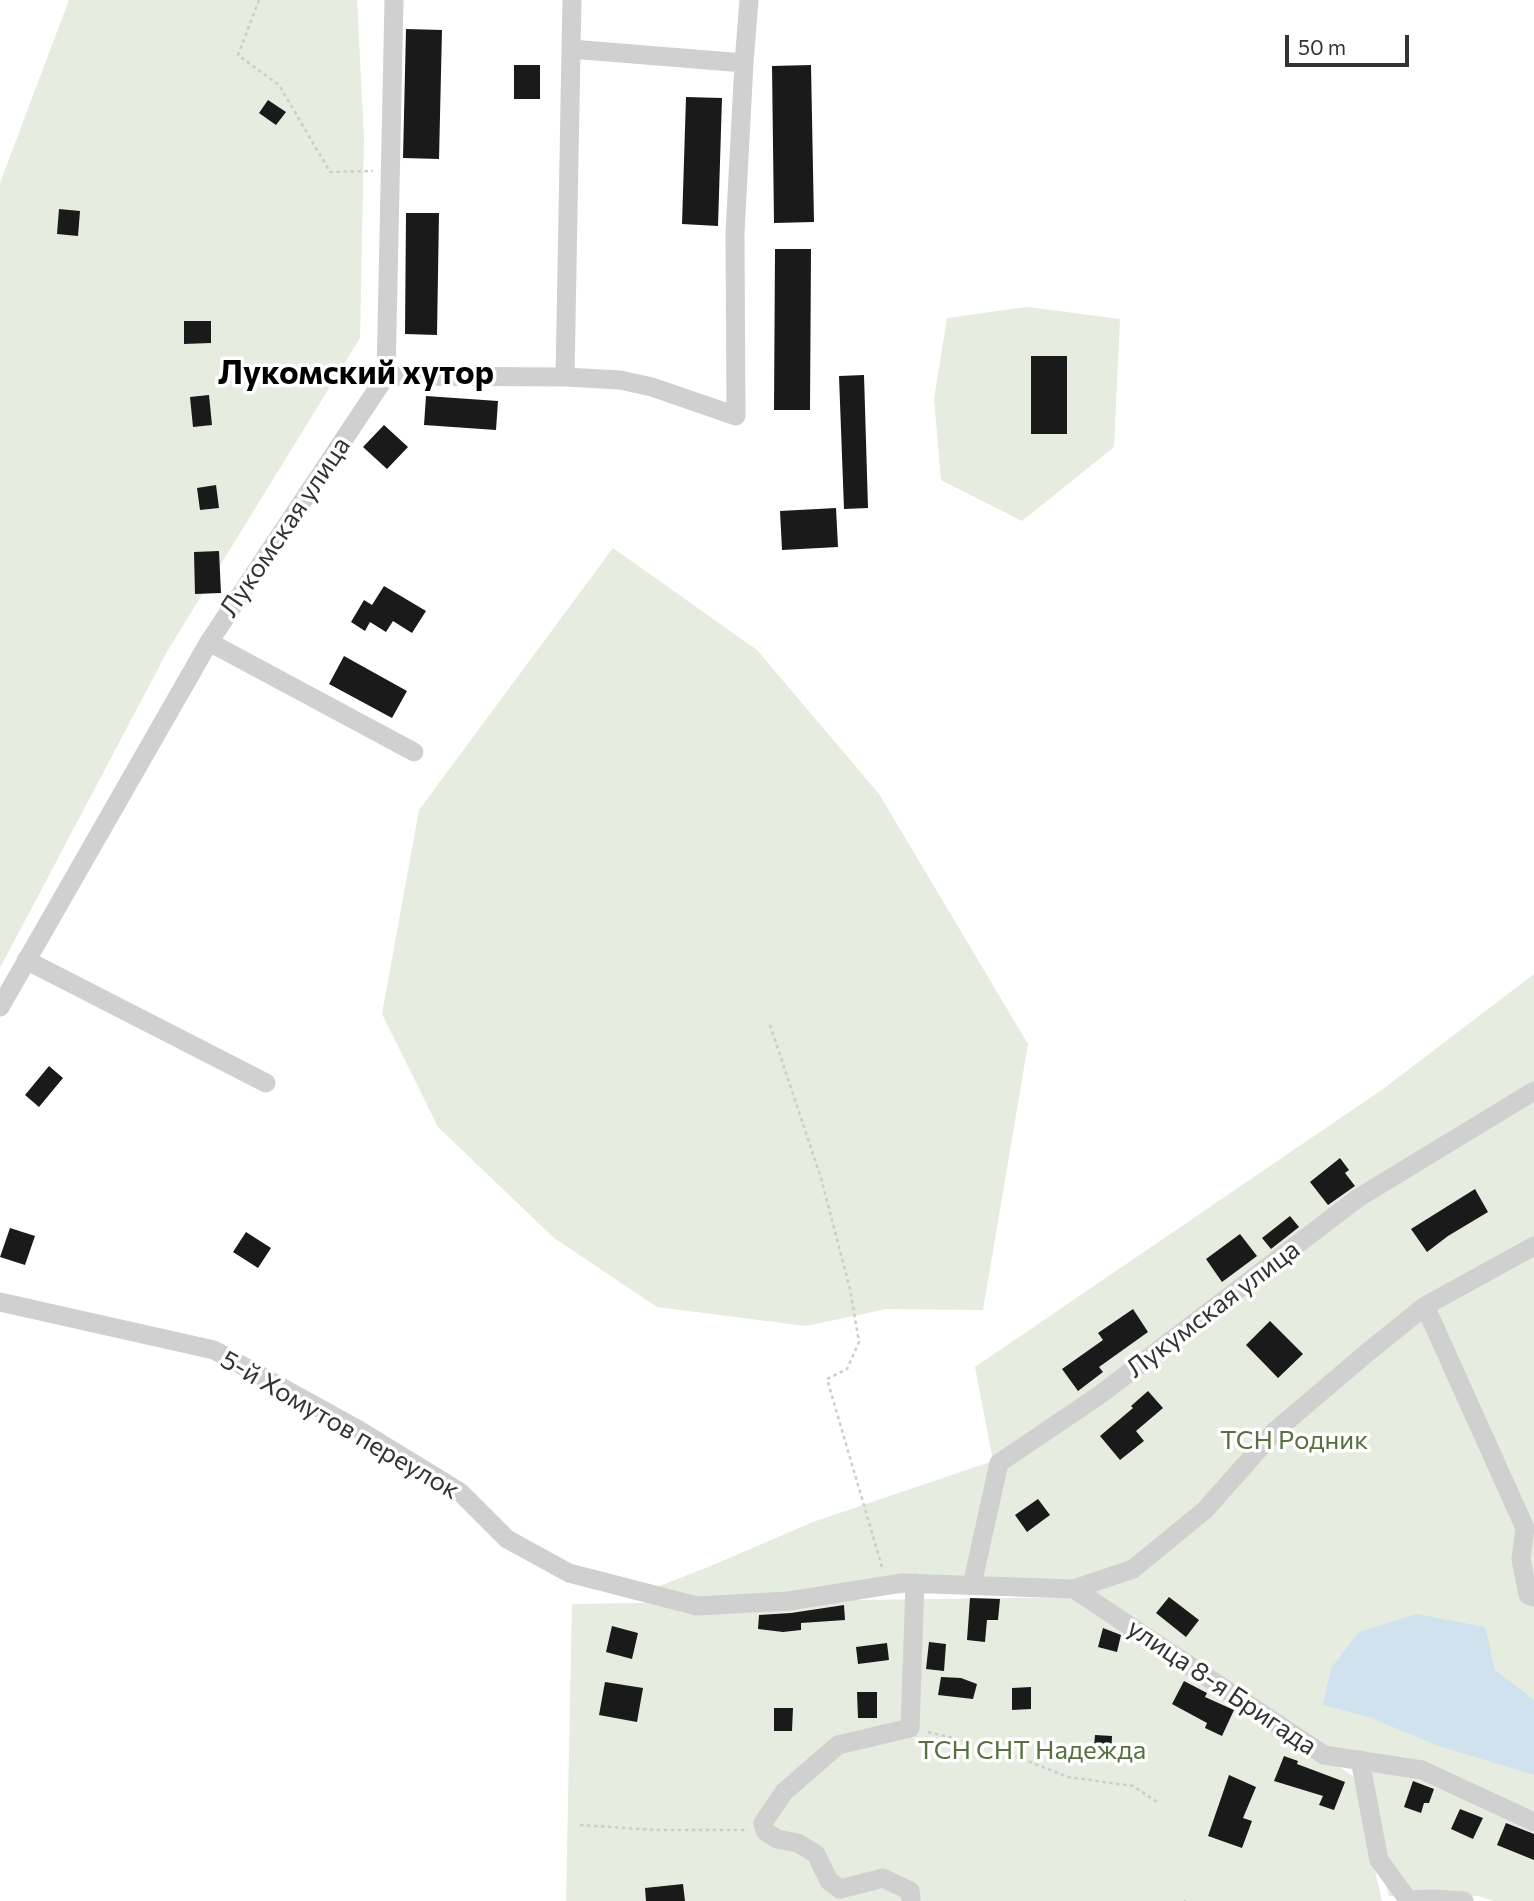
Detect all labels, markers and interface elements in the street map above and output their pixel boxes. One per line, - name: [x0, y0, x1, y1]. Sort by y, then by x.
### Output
- scale bar: [1289, 21, 1413, 65]
- text: 50 m: [1298, 34, 1346, 59]
- district label: Лукомский хутор: [218, 353, 494, 393]
- street label: Лукомская улица: [213, 431, 357, 623]
- street label: Лукумская улица: [1120, 1234, 1306, 1384]
- street label: 5-й Хомутов переулок: [215, 1344, 465, 1506]
- park label: ТСН Родник: [1220, 1424, 1368, 1456]
- street label: улица 8-я Бригада: [1121, 1612, 1323, 1762]
- park label: ТСН СНТ Надежда: [918, 1734, 1146, 1766]

